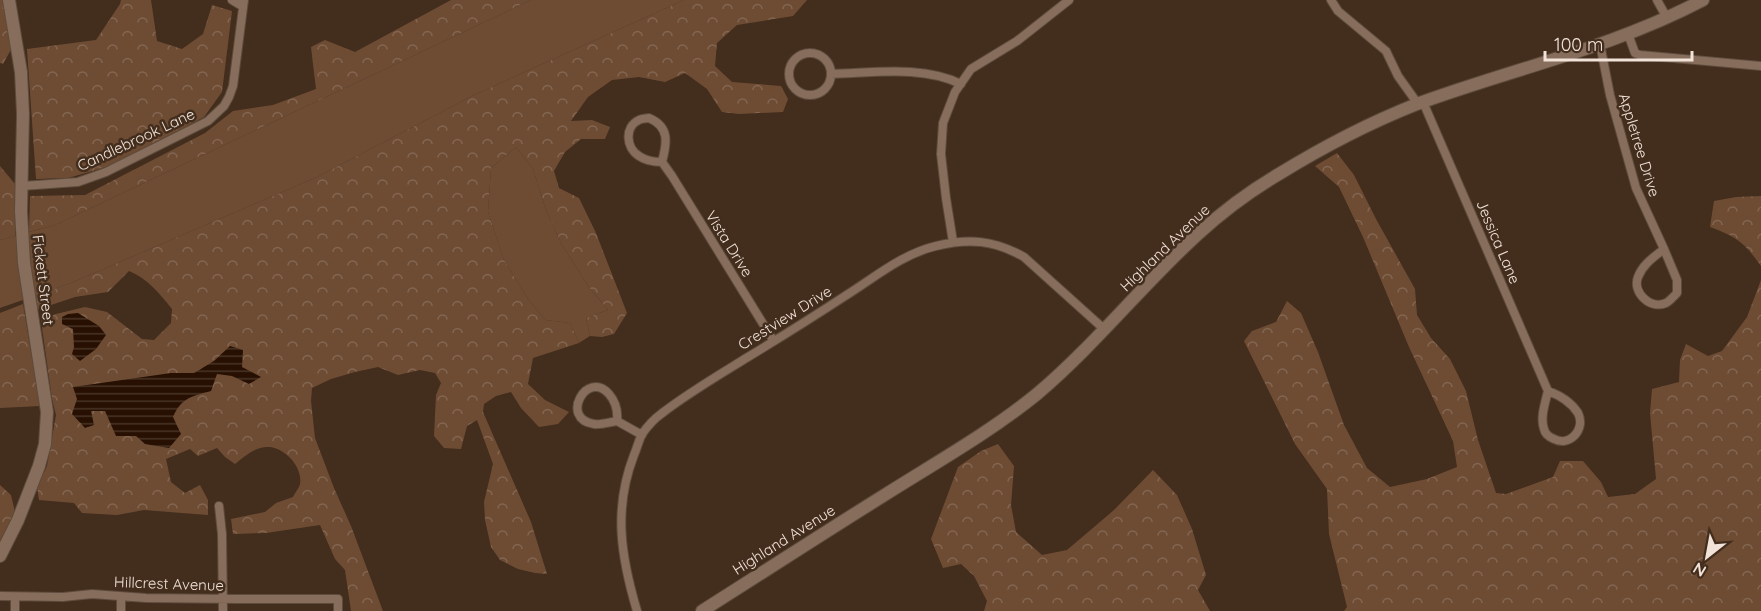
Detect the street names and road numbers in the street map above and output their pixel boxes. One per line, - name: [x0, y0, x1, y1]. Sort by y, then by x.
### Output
- street label: Appletree Drive: [1615, 91, 1664, 199]
- street label: Candlebrook Lane: [74, 104, 198, 175]
- street label: Jessica Lane: [1472, 197, 1525, 287]
- street label: Highland Avenue: [1116, 200, 1214, 295]
- street label: Vista Drive: [702, 207, 757, 280]
- street label: Fickett Street: [29, 234, 58, 326]
- street label: Crestview Drive: [734, 281, 835, 354]
- street label: Highland Avenue: [729, 500, 839, 579]
- street label: Hillcrest Avenue: [114, 572, 224, 595]

